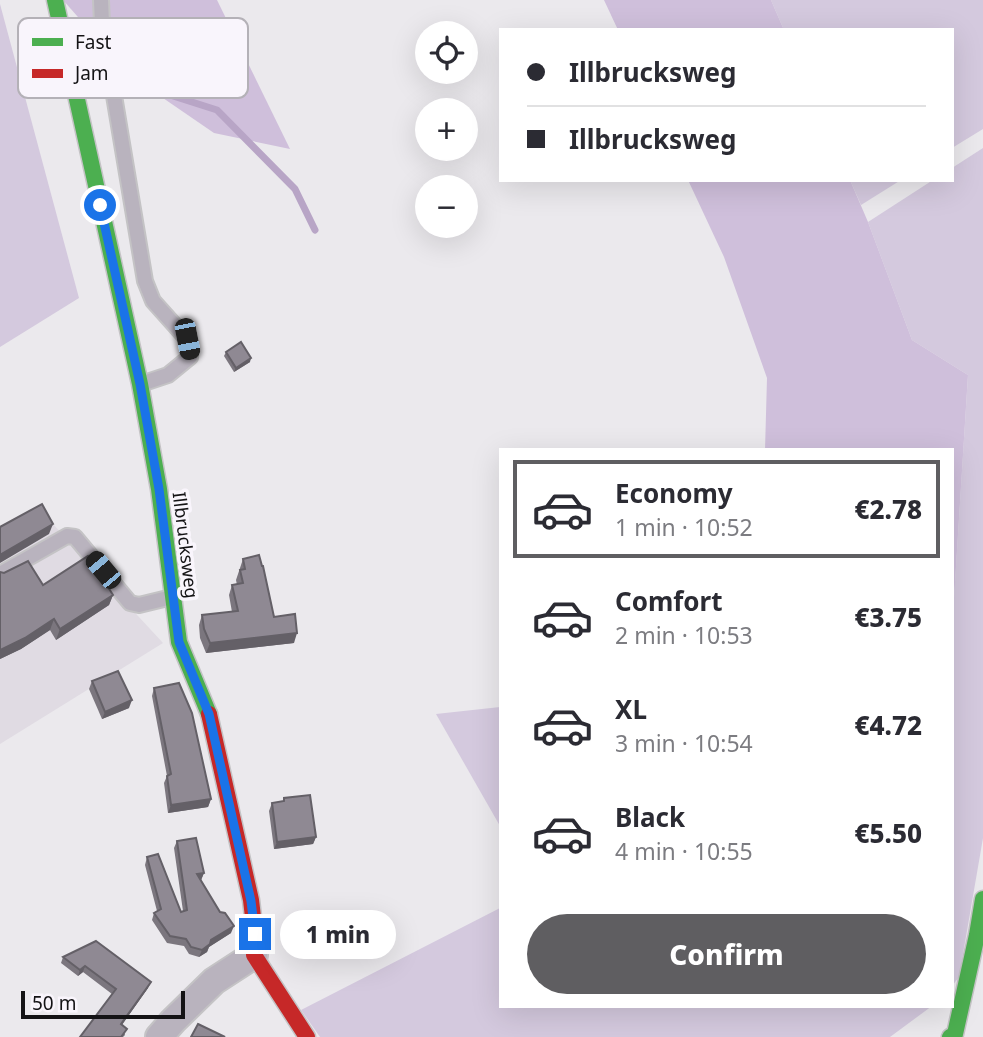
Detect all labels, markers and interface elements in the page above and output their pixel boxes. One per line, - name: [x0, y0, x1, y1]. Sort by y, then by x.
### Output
- legend: [18, 18, 248, 98]
- map controls: [415, 21, 478, 238]
- button: locate: [415, 21, 478, 84]
- text: Fast: [75, 29, 112, 55]
- text: Illbrucksweg: [569, 54, 736, 90]
- text: Jam: [73, 60, 109, 86]
- button: +: [415, 98, 478, 161]
- text: Illbrucksweg: [569, 121, 736, 157]
- button: −: [415, 175, 478, 238]
- route start: [84, 189, 116, 221]
- car: [173, 316, 202, 362]
- text: Economy: [615, 475, 733, 511]
- icon: car: [531, 478, 594, 541]
- street label: Illbrucksweg: [168, 490, 204, 600]
- text: €2.78: [854, 491, 922, 527]
- text: 1 min · 10:52: [615, 511, 753, 543]
- car: [82, 547, 125, 593]
- text: Comfort: [615, 583, 723, 619]
- icon: car: [531, 586, 594, 649]
- text: €3.75: [854, 599, 922, 635]
- text: 2 min · 10:53: [615, 619, 753, 651]
- text: XL: [615, 691, 647, 727]
- icon: car: [531, 694, 594, 757]
- text: €4.72: [854, 707, 922, 743]
- text: 3 min · 10:54: [615, 727, 753, 759]
- text: Black: [615, 799, 685, 835]
- icon: car: [531, 802, 594, 865]
- text: €5.50: [854, 815, 922, 851]
- text: 4 min · 10:55: [615, 835, 753, 867]
- callout: 1 min: [280, 909, 395, 958]
- button: Confirm: [527, 914, 926, 994]
- route end: [239, 918, 271, 950]
- text: 1 min: [306, 918, 370, 950]
- scale bar: [21, 988, 186, 1020]
- text: 50 m: [32, 990, 76, 1016]

